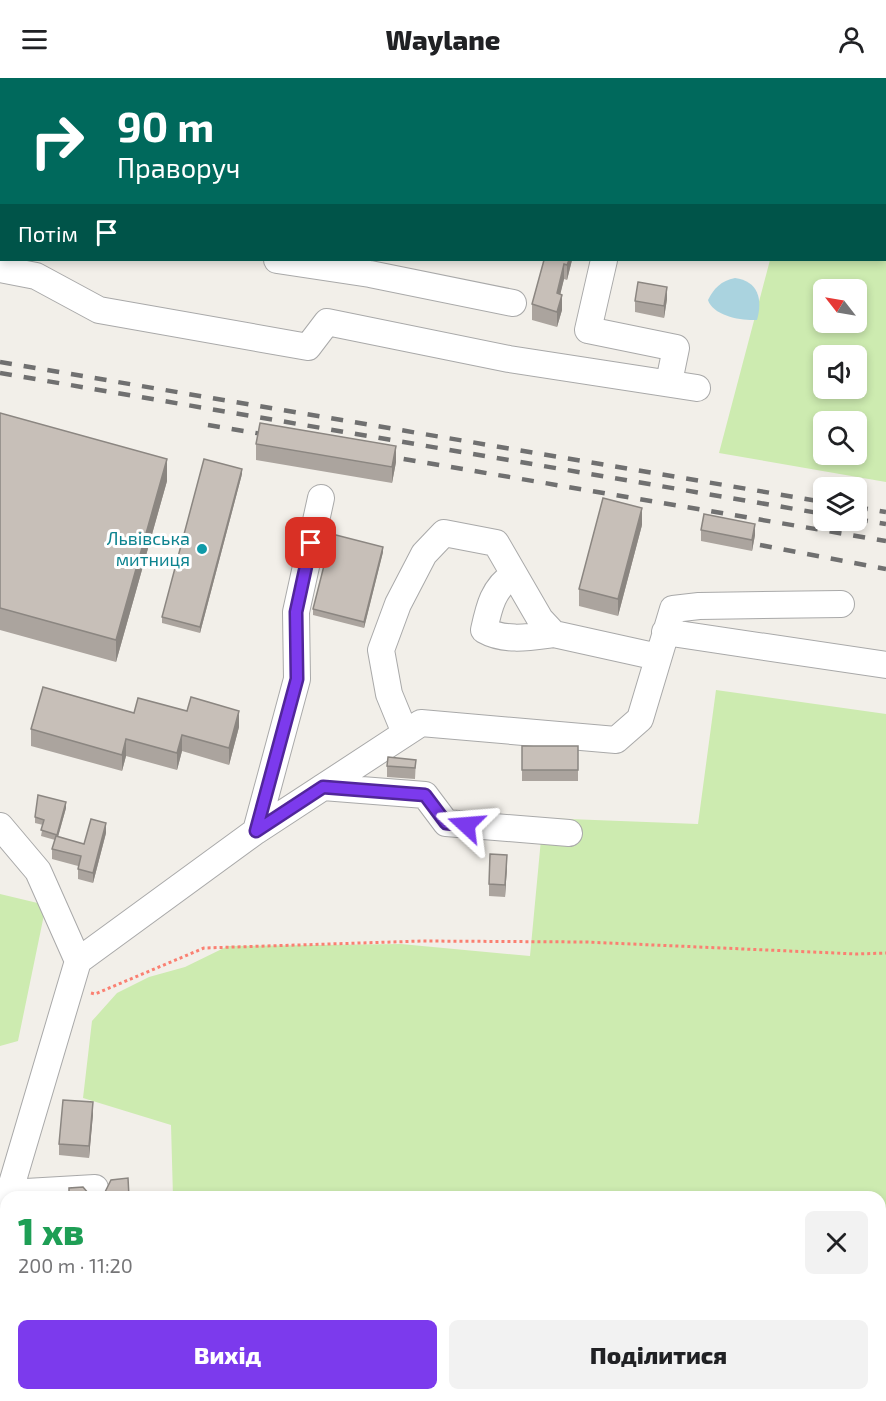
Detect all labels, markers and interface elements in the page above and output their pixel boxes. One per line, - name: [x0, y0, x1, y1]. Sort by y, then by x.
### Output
- icon: menu: [18, 23, 51, 56]
- text: Waylane: [386, 23, 500, 55]
- icon: person: [835, 23, 868, 56]
- text: 90 m: [117, 100, 214, 150]
- icon: right: [18, 102, 96, 180]
- text: Праворуч: [117, 151, 240, 183]
- icon: arrive: [90, 216, 123, 249]
- text: Потім: [18, 220, 78, 246]
- north arrow: [813, 279, 867, 333]
- map controls: [813, 279, 867, 531]
- button: sound: [813, 345, 867, 399]
- button: search: [813, 411, 867, 465]
- button: layers: [813, 477, 867, 531]
- pin: [285, 517, 336, 568]
- icon: arrive: [294, 526, 327, 559]
- place label: Львівська митниця: [107, 527, 190, 570]
- marker: Львівська митниця: [195, 542, 209, 556]
- position arrow: [434, 793, 498, 857]
- text: 1 хв: [18, 1209, 84, 1252]
- button: close: [805, 1211, 868, 1274]
- text: 200 m · 11:20: [18, 1253, 133, 1277]
- button: Вихід: [18, 1320, 437, 1389]
- button: Поділитися: [449, 1320, 868, 1389]

